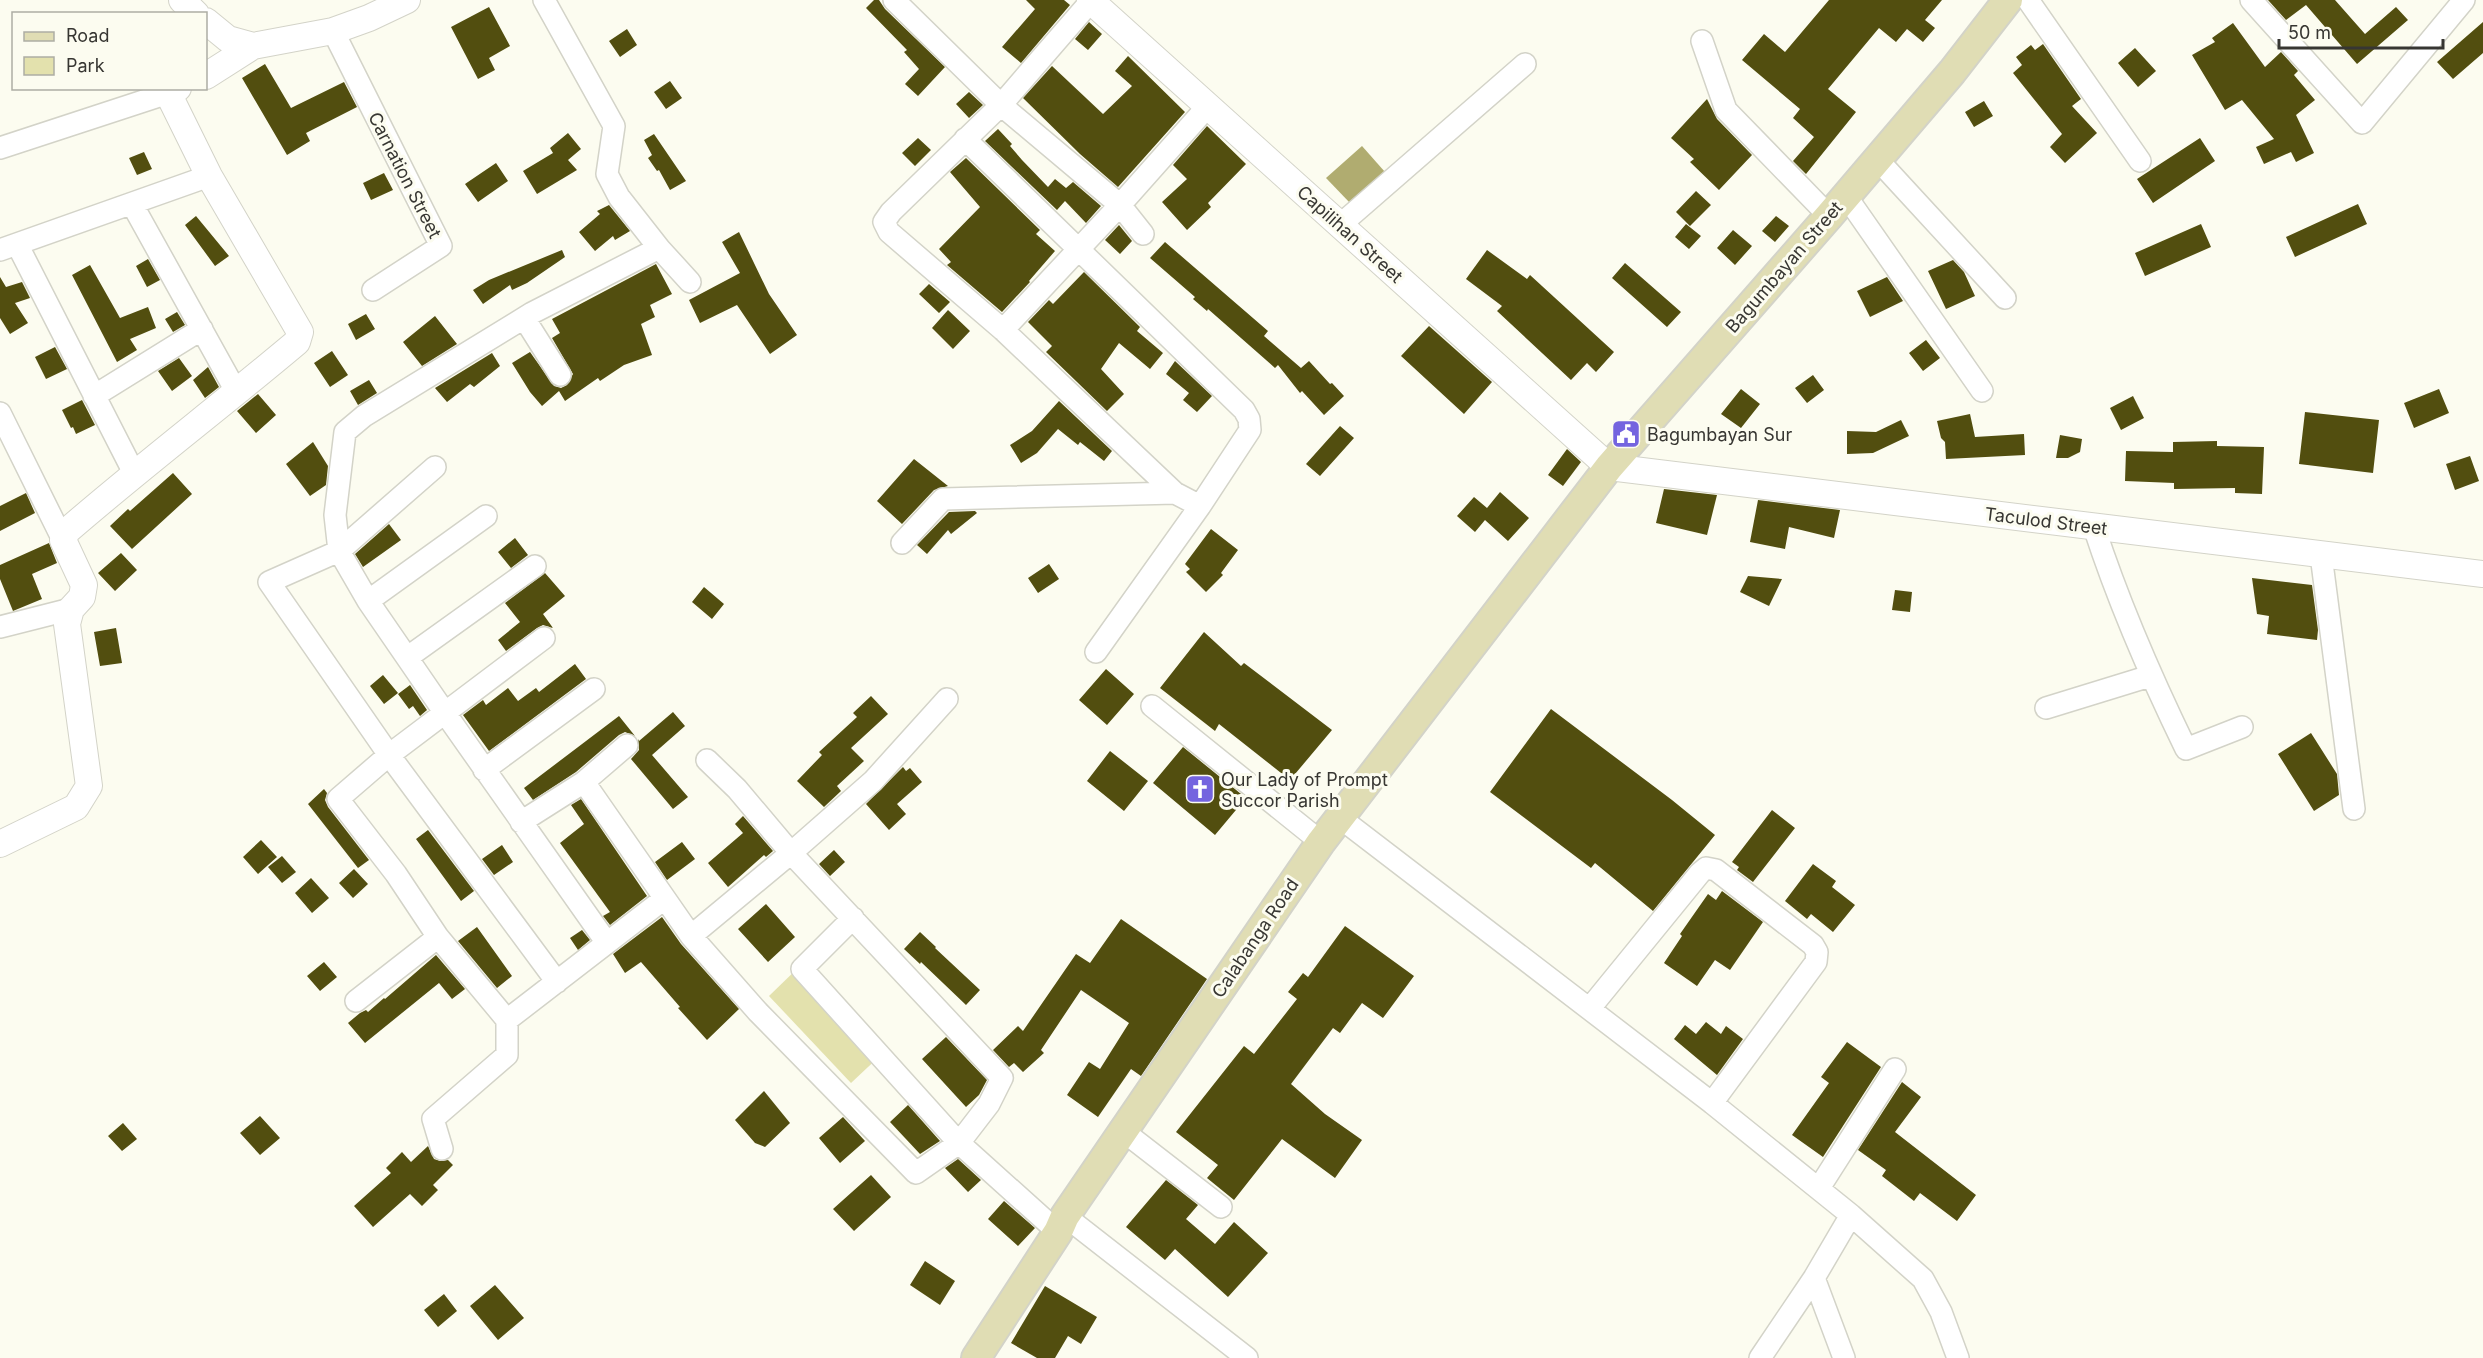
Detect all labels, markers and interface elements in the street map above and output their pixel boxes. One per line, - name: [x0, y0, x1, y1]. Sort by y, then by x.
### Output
- legend: [12, 12, 207, 90]
- scale bar: [2279, 12, 2442, 50]
- text: 50 m: [2288, 22, 2331, 43]
- text: Road: [66, 25, 109, 46]
- text: Park: [66, 55, 105, 76]
- street label: Carnation Street: [364, 108, 446, 242]
- street label: Capilihan Street: [1293, 181, 1407, 287]
- street label: Bagumbayan Street: [1721, 197, 1847, 337]
- public building icon: Bagumbayan Sur: [1610, 418, 1642, 450]
- place label: Bagumbayan Sur: [1647, 424, 1792, 445]
- street label: Taculod Street: [1983, 503, 2109, 539]
- place label: Our Lady of Prompt Succor Parish: [1221, 769, 1388, 811]
- church icon: Our Lady of Prompt Succor Parish: [1184, 773, 1216, 805]
- street label: Calabanga Road: [1207, 874, 1303, 1002]

